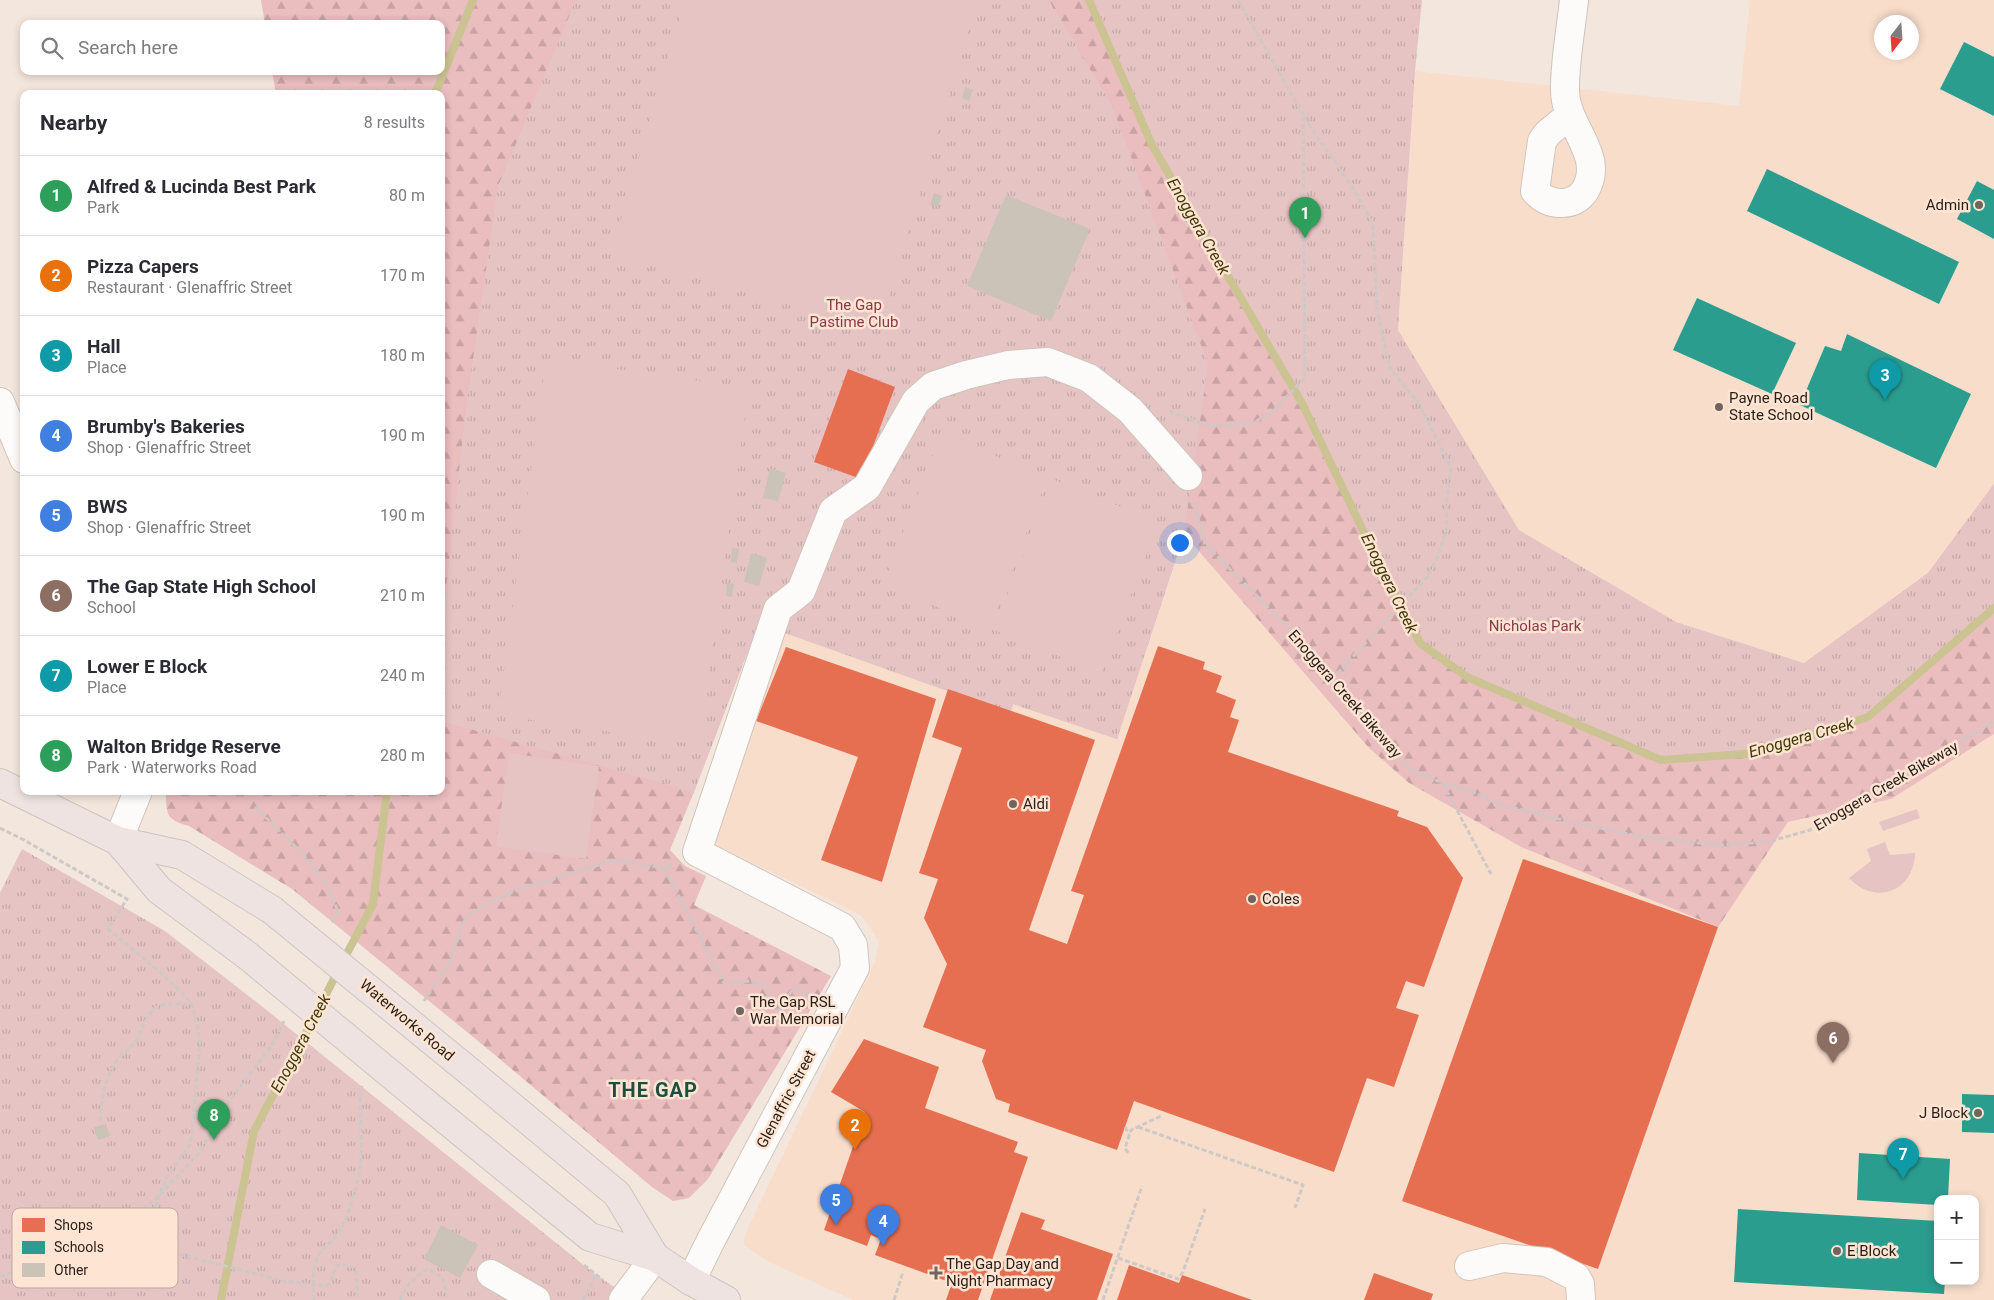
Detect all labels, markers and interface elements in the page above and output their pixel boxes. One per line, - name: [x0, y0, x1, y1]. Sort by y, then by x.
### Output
- north arrow: [1874, 15, 1919, 60]
- search box: [20, 20, 445, 75]
- icon: search: [38, 34, 66, 62]
- text: Search here: [78, 36, 178, 59]
- text: Nearby: [40, 111, 107, 135]
- text: 8 results: [364, 113, 425, 132]
- water label: Enoggera Creek: [1163, 174, 1235, 279]
- text: Alfred & Lucinda Best Park: [87, 175, 316, 198]
- text: 1: [51, 186, 61, 205]
- text: 80 m: [389, 186, 425, 205]
- place label: Admin: [1926, 196, 1969, 214]
- pin: 1: [1289, 197, 1321, 238]
- text: Park: [87, 198, 119, 217]
- marker: Admin: [1973, 199, 1985, 211]
- text: Pizza Capers: [87, 255, 199, 278]
- text: 2: [51, 266, 61, 285]
- text: 170 m: [380, 266, 425, 285]
- text: Restaurant · Glenaffric Street: [87, 278, 292, 297]
- park label: The Gap Pastime Club: [810, 296, 898, 331]
- text: Hall: [87, 335, 121, 358]
- text: 3: [51, 346, 61, 365]
- text: 180 m: [380, 346, 425, 365]
- text: Place: [87, 358, 127, 377]
- pin: 3: [1869, 359, 1901, 400]
- place label: Payne Road State School: [1729, 389, 1813, 424]
- marker: Payne Road State School: [1713, 401, 1725, 413]
- text: Brumby's Bakeries: [87, 415, 245, 438]
- text: 4: [51, 426, 61, 445]
- text: 190 m: [380, 426, 425, 445]
- text: Shop · Glenaffric Street: [87, 438, 251, 457]
- text: BWS: [87, 495, 127, 518]
- text: 5: [51, 506, 61, 525]
- text: 190 m: [380, 506, 425, 525]
- text: Shop · Glenaffric Street: [87, 518, 251, 537]
- your location: [1167, 530, 1193, 556]
- water label: Enoggera Creek: [1357, 530, 1422, 637]
- text: The Gap State High School: [87, 575, 316, 598]
- text: 6: [51, 586, 61, 605]
- text: 210 m: [380, 586, 425, 605]
- text: School: [87, 598, 136, 617]
- park label: Nicholas Park: [1489, 617, 1582, 635]
- street label: Enoggera Creek Bikeway: [1285, 626, 1405, 762]
- text: Lower E Block: [87, 655, 207, 678]
- text: 7: [51, 666, 61, 685]
- text: 240 m: [380, 666, 425, 685]
- text: Place: [87, 678, 127, 697]
- water label: Enoggera Creek: [1746, 713, 1857, 762]
- text: Walton Bridge Reserve: [87, 735, 281, 758]
- street label: Enoggera Creek Bikeway: [1811, 737, 1961, 835]
- text: 8: [51, 746, 61, 765]
- text: 280 m: [380, 746, 425, 765]
- text: Park · Waterworks Road: [87, 758, 257, 777]
- place label: Aldi: [1023, 795, 1049, 813]
- marker: Aldi: [1007, 798, 1019, 810]
- place label: Coles: [1262, 890, 1300, 908]
- marker: Coles: [1246, 893, 1258, 905]
- street label: Waterworks Road: [356, 975, 458, 1065]
- water label: Enoggera Creek: [267, 990, 335, 1096]
- place label: The Gap RSL War Memorial: [750, 993, 843, 1028]
- marker: The Gap RSL War Memorial: [734, 1005, 746, 1017]
- pin: 6: [1817, 1022, 1849, 1063]
- street label: Glenaffric Street: [753, 1047, 819, 1151]
- district label: THE GAP: [608, 1078, 698, 1102]
- pin: 8: [198, 1099, 230, 1140]
- place label: J Block: [1919, 1104, 1968, 1122]
- marker: J Block: [1972, 1107, 1984, 1119]
- pin: 2: [839, 1109, 871, 1150]
- pin: 7: [1887, 1138, 1919, 1179]
- pin: 5: [820, 1184, 852, 1225]
- map controls: [1934, 1195, 1979, 1285]
- button: +: [1934, 1195, 1979, 1240]
- pin: 4: [867, 1205, 899, 1246]
- legend: [12, 1208, 178, 1288]
- text: Shops: [54, 1217, 93, 1233]
- text: Schools: [54, 1239, 104, 1255]
- button: −: [1934, 1240, 1979, 1285]
- place label: E Block: [1847, 1242, 1897, 1260]
- marker: E Block: [1831, 1245, 1843, 1257]
- place label: The Gap Day and Night Pharmacy: [946, 1255, 1059, 1290]
- text: Other: [54, 1262, 88, 1278]
- marker: The Gap Day and Night Pharmacy: [930, 1267, 942, 1279]

